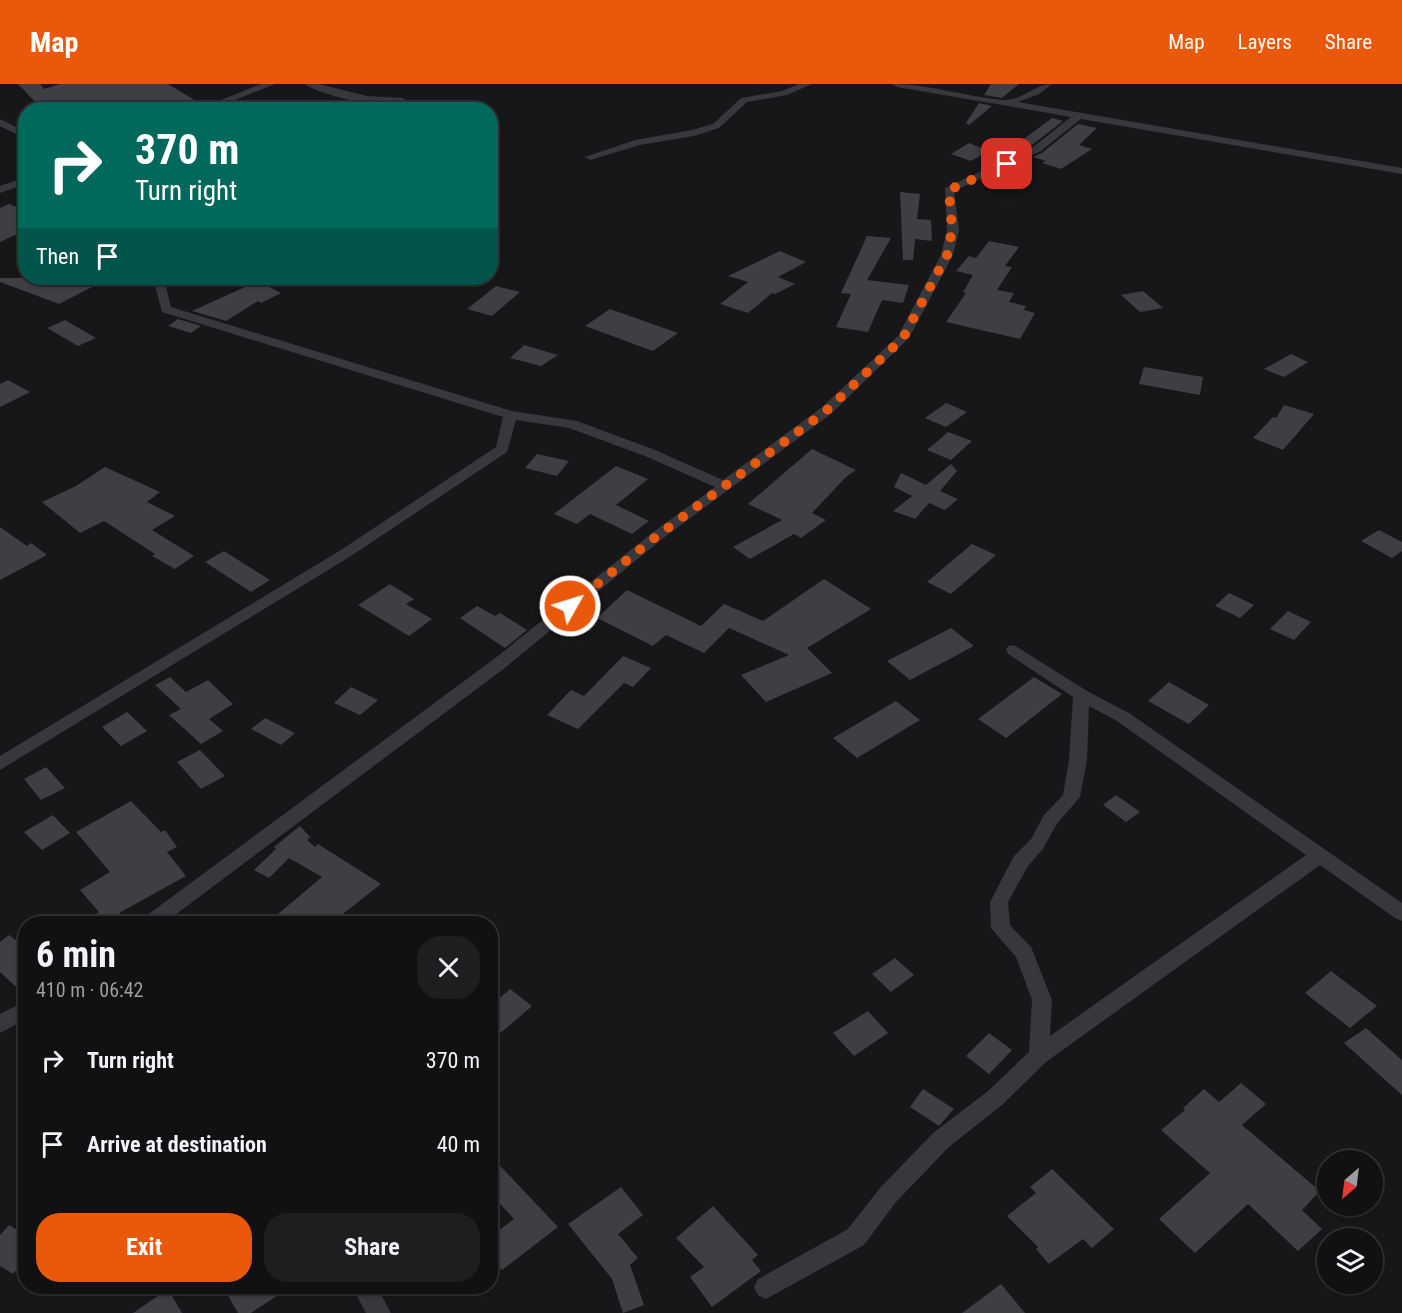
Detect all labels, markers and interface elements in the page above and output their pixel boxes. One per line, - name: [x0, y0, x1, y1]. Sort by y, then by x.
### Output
- text: Map: [30, 26, 78, 59]
- text: Map: [1168, 30, 1205, 54]
- text: Layers: [1238, 30, 1292, 54]
- text: Share: [1325, 30, 1372, 54]
- text: 370 m: [135, 125, 240, 174]
- icon: right: [36, 126, 114, 204]
- pin: [981, 138, 1032, 189]
- icon: arrive: [990, 147, 1023, 180]
- text: Turn right: [135, 175, 237, 207]
- icon: arrive: [91, 240, 124, 273]
- text: Then: [36, 244, 79, 269]
- position arrow: [538, 574, 602, 638]
- text: 6 min: [36, 934, 116, 976]
- button: close: [417, 936, 480, 999]
- text: 410 m · 06:42: [36, 978, 143, 1002]
- icon: right: [36, 1044, 69, 1077]
- text: Turn right: [87, 1048, 174, 1073]
- text: 370 m: [426, 1048, 480, 1073]
- icon: arrive: [36, 1128, 69, 1161]
- text: Arrive at destination: [87, 1132, 267, 1157]
- text: 40 m: [437, 1132, 480, 1157]
- north arrow: [1317, 1150, 1383, 1216]
- map controls: [1317, 1150, 1383, 1294]
- button: Exit: [36, 1213, 252, 1282]
- button: Share: [264, 1213, 480, 1282]
- button: layers: [1317, 1228, 1383, 1294]

